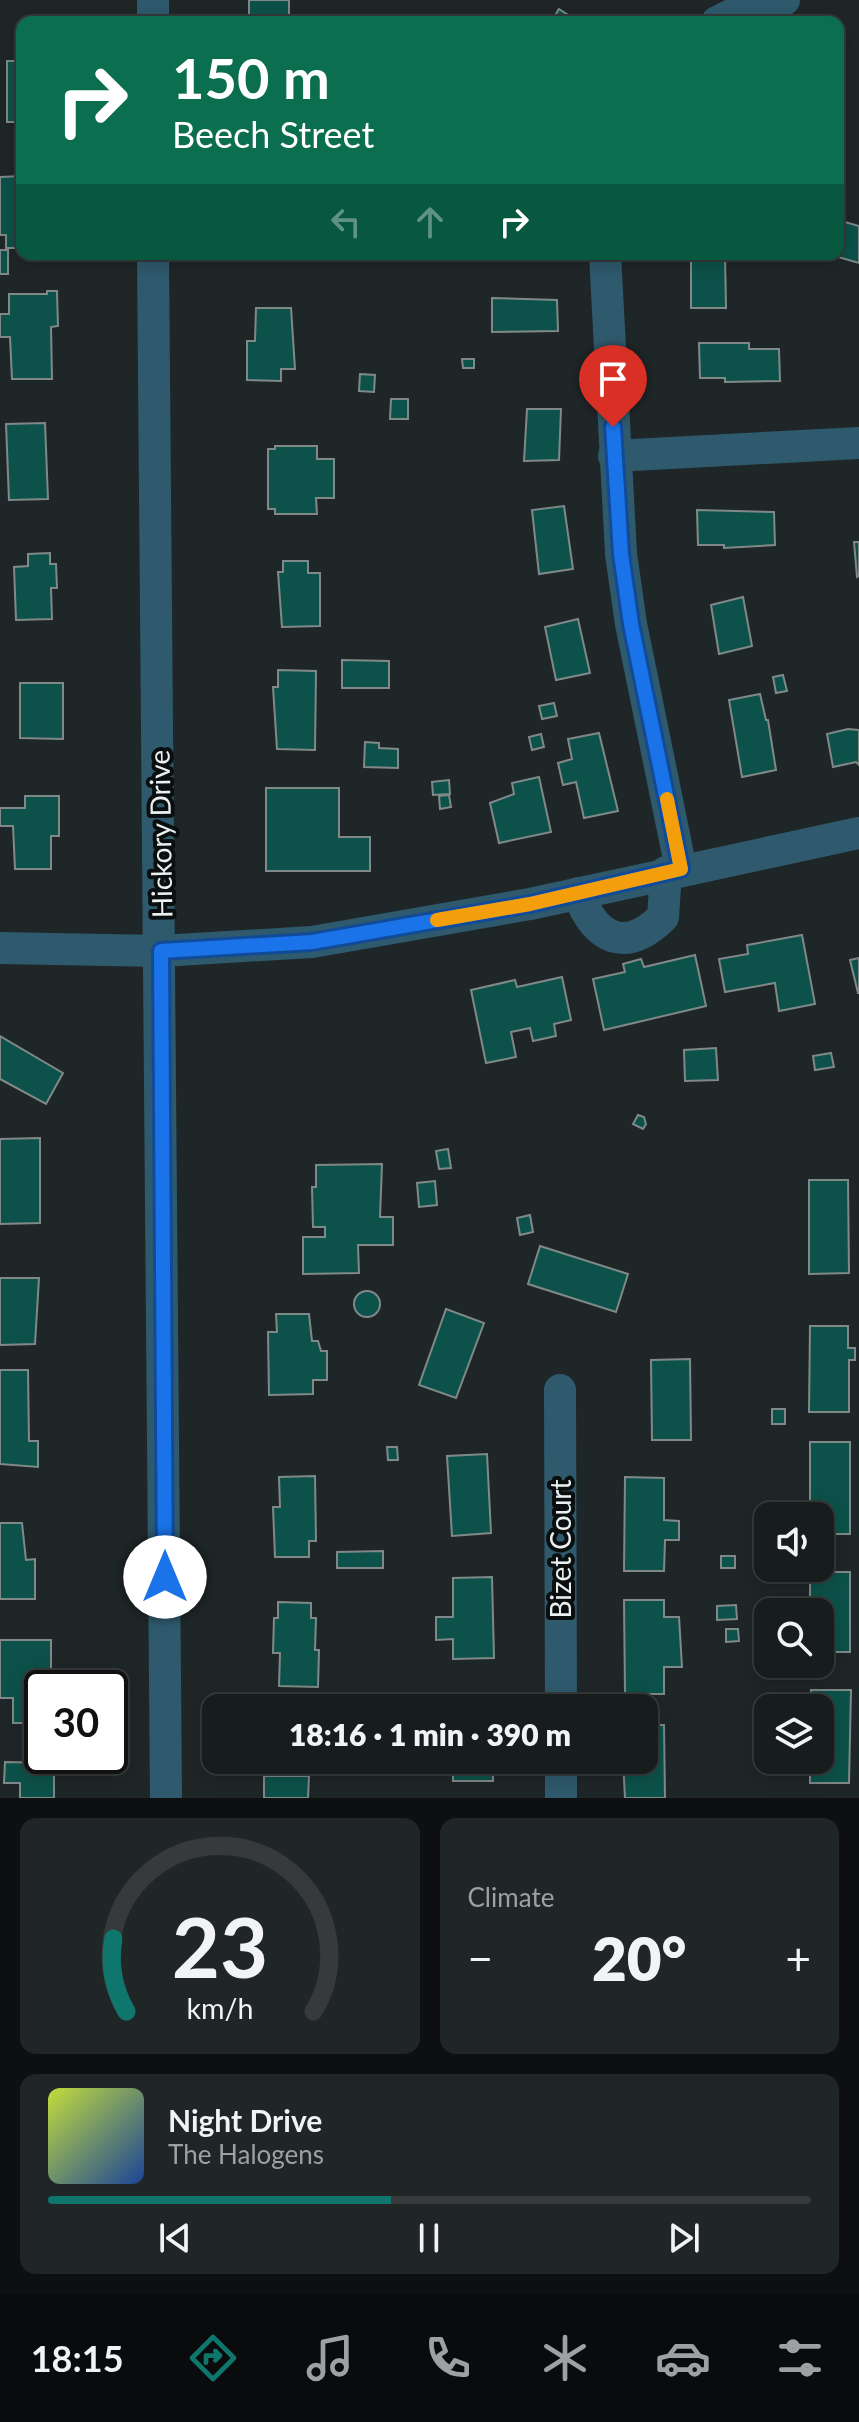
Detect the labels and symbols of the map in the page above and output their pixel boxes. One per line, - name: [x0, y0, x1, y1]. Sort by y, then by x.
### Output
- pin: [579, 345, 647, 427]
- street label: Hickory Drive: [142, 750, 178, 918]
- street label: Bizet Court: [543, 1480, 577, 1618]
- position arrow: [123, 1535, 207, 1619]
- speed limit sign: 30: [24, 1670, 128, 1774]

